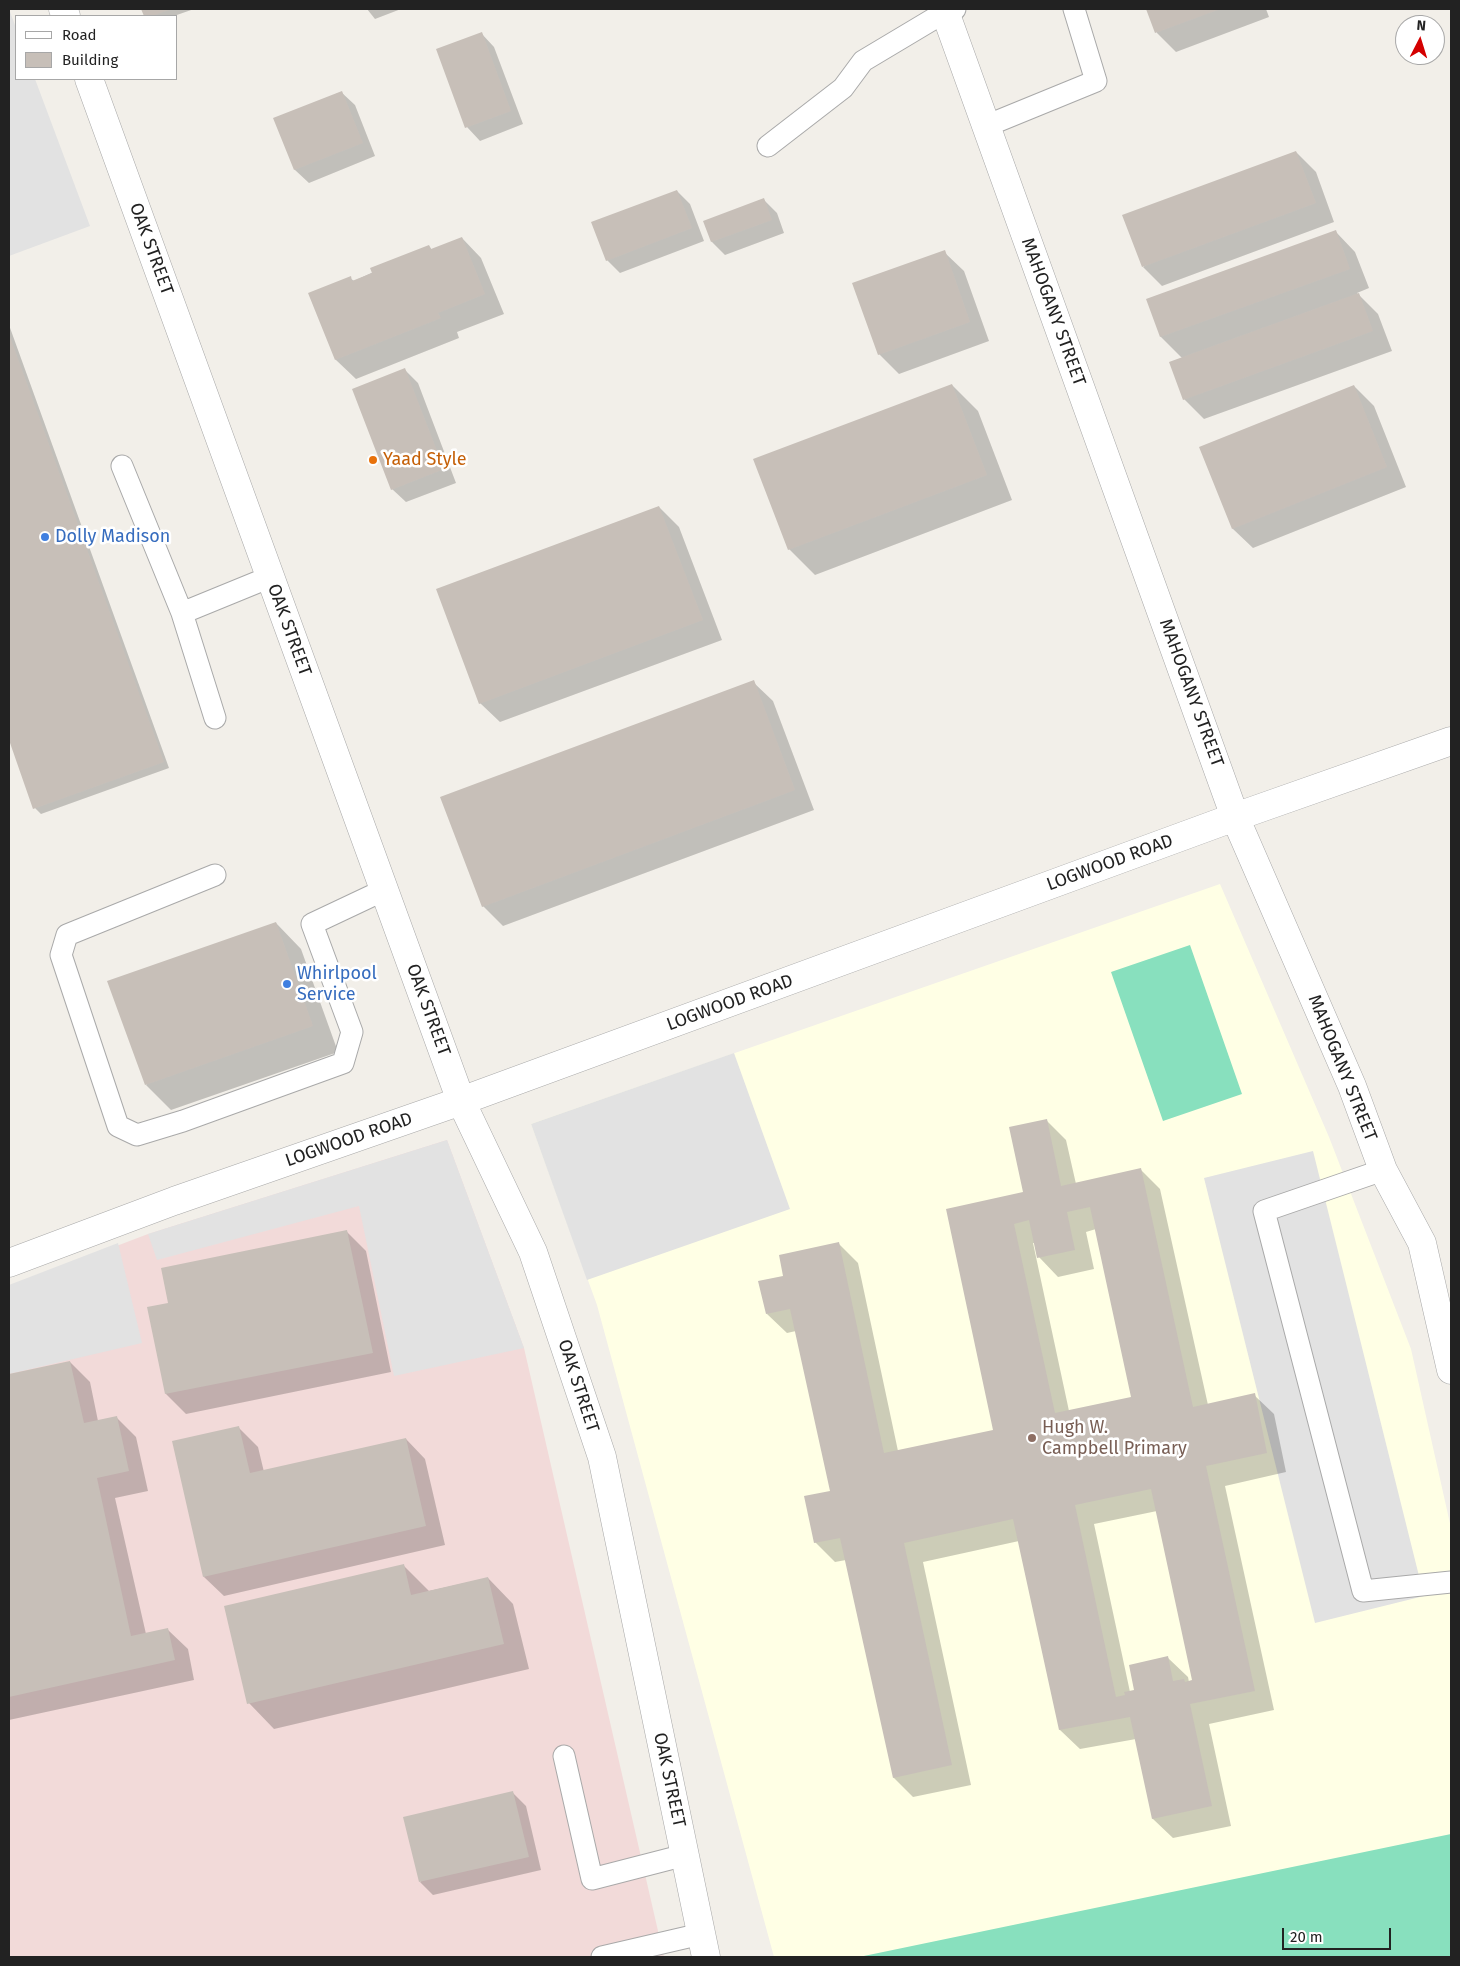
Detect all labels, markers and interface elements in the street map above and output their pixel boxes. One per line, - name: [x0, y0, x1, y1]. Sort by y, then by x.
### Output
- legend: [15, 15, 178, 80]
- north arrow: [1395, 15, 1445, 65]
- text: N: [1416, 17, 1427, 34]
- text: Road: [62, 26, 97, 44]
- text: Building: [62, 51, 118, 69]
- street label: OAK STREET: [124, 200, 178, 298]
- street label: MAHOGANY STREET: [1016, 235, 1090, 389]
- place label: Yaad Style: [383, 449, 467, 471]
- marker: Yaad Style: [367, 454, 379, 466]
- place label: Dolly Madison: [55, 526, 170, 548]
- marker: Dolly Madison: [39, 531, 51, 543]
- street label: OAK STREET: [262, 581, 316, 679]
- street label: MAHOGANY STREET: [1154, 616, 1228, 770]
- street label: LOGWOOD ROAD: [1044, 830, 1176, 896]
- street label: OAK STREET: [401, 961, 455, 1059]
- place label: Whirlpool Service: [297, 963, 377, 1006]
- street label: LOGWOOD ROAD: [664, 970, 796, 1036]
- marker: Whirlpool Service: [281, 978, 293, 990]
- street label: MAHOGANY STREET: [1303, 992, 1381, 1144]
- street label: LOGWOOD ROAD: [283, 1108, 415, 1172]
- street label: OAK STREET: [553, 1337, 603, 1435]
- place label: Hugh W. Campbell Primary: [1042, 1417, 1187, 1460]
- marker: Hugh W. Campbell Primary: [1026, 1432, 1038, 1444]
- street label: OAK STREET: [648, 1731, 690, 1829]
- scale bar: [1285, 1918, 1394, 1950]
- text: 20 m: [1290, 1928, 1323, 1946]

